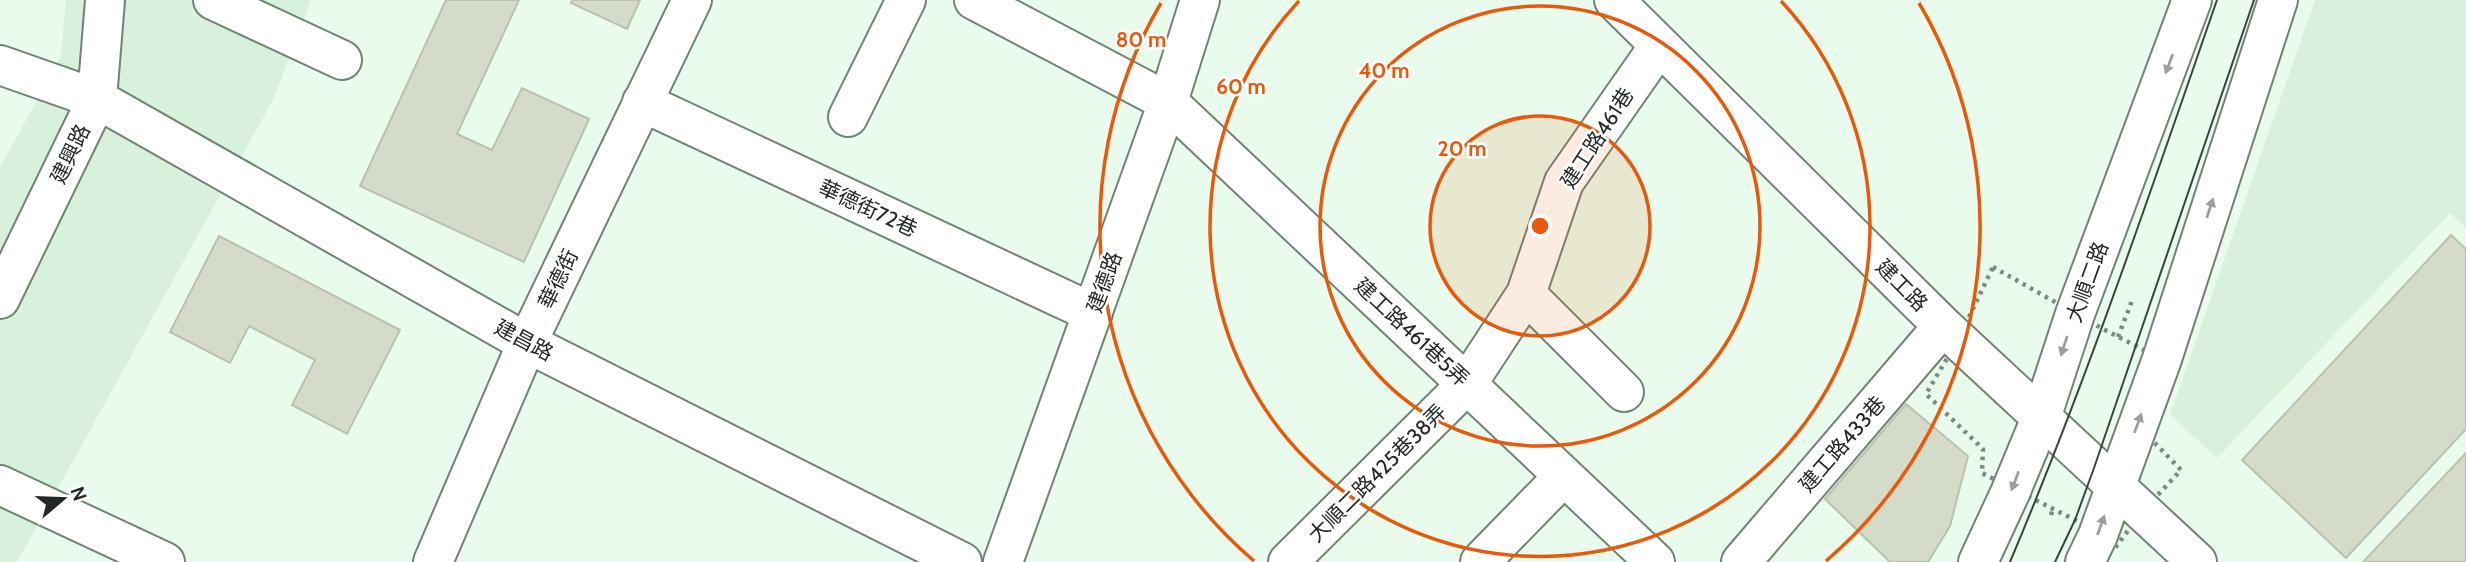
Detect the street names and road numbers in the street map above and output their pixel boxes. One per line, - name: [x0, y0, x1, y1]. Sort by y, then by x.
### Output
- street label: 建工路461巷: [1555, 83, 1639, 193]
- street label: 建興路: [45, 120, 95, 188]
- street label: 華德街72巷: [815, 174, 921, 242]
- street label: 大順二路: [2061, 238, 2113, 326]
- street label: 華德街: [533, 245, 583, 313]
- street label: 建德路: [1081, 248, 1127, 316]
- street label: 建工路: [1871, 254, 1933, 316]
- street label: 建工路461巷5弄: [1350, 273, 1474, 391]
- street label: 建昌路: [490, 314, 558, 366]
- street label: 建工路433巷: [1794, 391, 1890, 497]
- street label: 大順二路425巷38弄: [1303, 399, 1451, 547]

